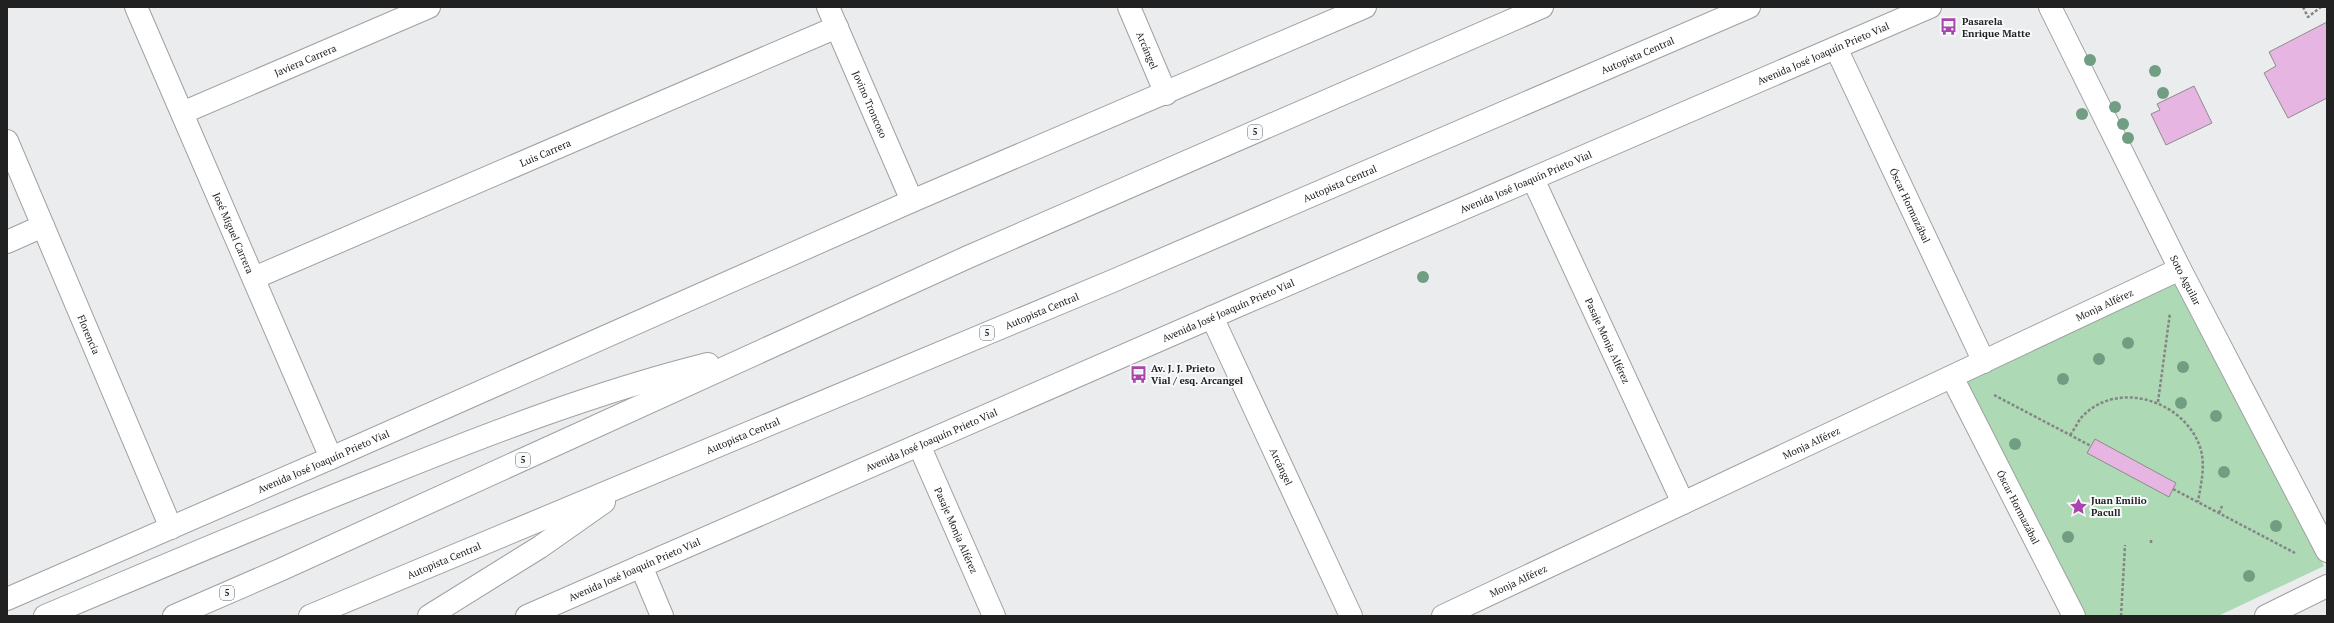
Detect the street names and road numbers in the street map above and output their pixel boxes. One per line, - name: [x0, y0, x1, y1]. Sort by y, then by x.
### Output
- street label: Avenida José Joaquín Prieto Vial: [1755, 19, 1891, 88]
- street label: Arcángel: [1133, 30, 1161, 71]
- street label: Autopista Central: [1599, 34, 1676, 77]
- street label: Javiera Carrera: [272, 42, 338, 80]
- street label: Jovino Troncoso: [849, 69, 890, 140]
- road number: 5: [1248, 125, 1262, 139]
- street label: Luis Carrera: [518, 136, 573, 170]
- street label: Avenida José Joaquín Prieto Vial: [1458, 148, 1594, 216]
- street label: Autopista Central: [1301, 162, 1379, 205]
- street label: Óscar Hormazábal: [1886, 166, 1933, 245]
- street label: José Miguel Carrera: [210, 190, 256, 276]
- street label: Soto Aguilar: [2167, 253, 2204, 308]
- street label: Avenida José Joaquín Prieto Vial: [1160, 276, 1296, 345]
- street label: Monja Alférez: [2074, 286, 2136, 324]
- street label: Autopista Central: [1003, 290, 1081, 332]
- street label: Pasaje Monja Alférez: [1582, 296, 1633, 386]
- street label: Florencia: [74, 313, 103, 356]
- road number: 5: [980, 326, 994, 340]
- street label: Avenida José Joaquín Prieto Vial: [863, 406, 999, 475]
- street label: Autopista Central: [704, 415, 782, 457]
- street label: Monja Alférez: [1781, 424, 1842, 462]
- street label: Avenida José Joaquín Prieto Vial: [256, 427, 391, 496]
- street label: Arcángel: [1267, 446, 1295, 488]
- road number: 5: [516, 453, 530, 467]
- street label: Óscar Hormazábal: [1994, 468, 2042, 547]
- street label: Pasaje Monja Alférez: [931, 485, 981, 576]
- street label: Avenida José Joaquín Prieto Vial: [566, 535, 702, 604]
- street label: Autopista Central: [405, 539, 483, 582]
- street label: Monja Alférez: [1487, 562, 1549, 600]
- road number: 5: [220, 586, 234, 600]

